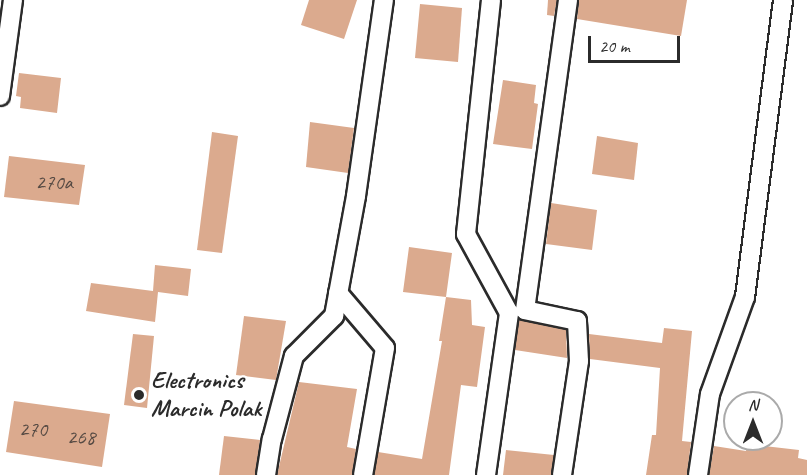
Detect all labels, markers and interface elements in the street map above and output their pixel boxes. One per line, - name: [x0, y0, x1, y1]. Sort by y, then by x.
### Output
- scale bar: [591, 24, 682, 62]
- text: 20 m: [599, 35, 630, 57]
- house number: 270a: [35, 169, 73, 195]
- place label: Electronics Marcin Polak: [151, 367, 260, 423]
- marker: Electronics Marcin Polak: [132, 388, 146, 402]
- north arrow: [723, 391, 783, 451]
- text: N: [748, 395, 758, 415]
- house number: 270: [19, 416, 47, 442]
- house number: 268: [67, 424, 95, 450]

